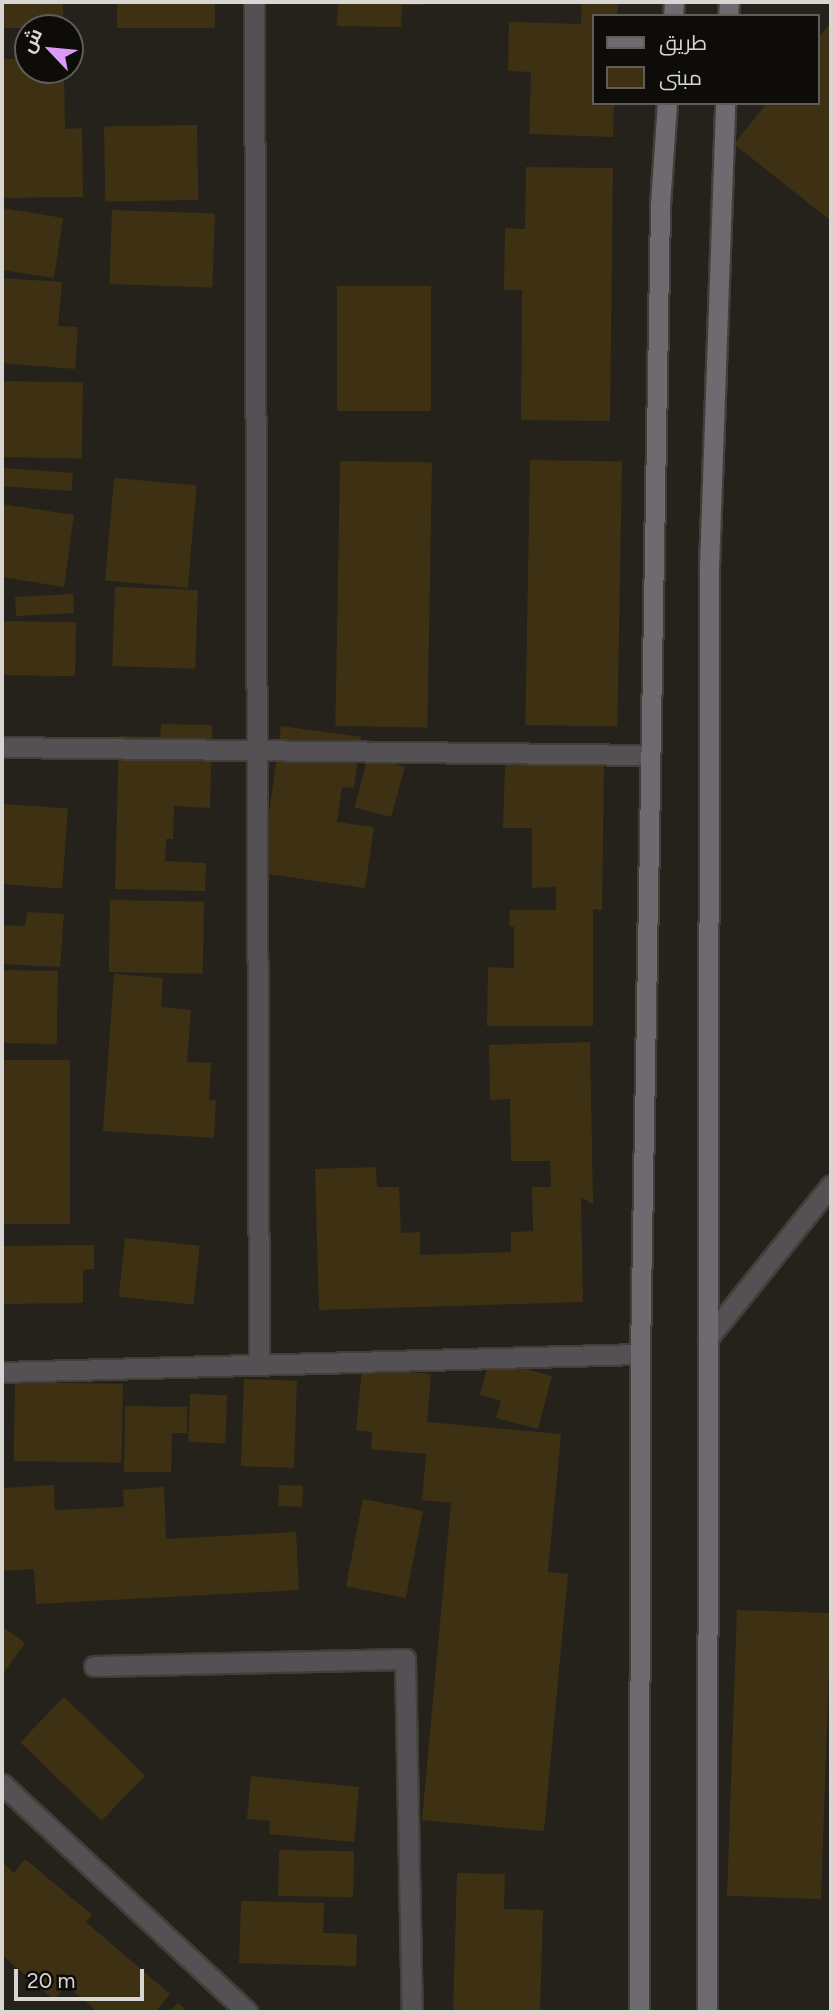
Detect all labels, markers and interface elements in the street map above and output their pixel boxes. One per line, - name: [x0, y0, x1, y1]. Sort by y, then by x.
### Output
- north arrow: [14, 14, 84, 84]
- legend: [592, 14, 819, 105]
- text: ش: [16, 24, 47, 56]
- text: طريق: [659, 30, 707, 55]
- text: مبنى: [659, 65, 702, 90]
- scale bar: [18, 1954, 147, 1998]
- text: 20 m: [27, 1968, 75, 1993]

